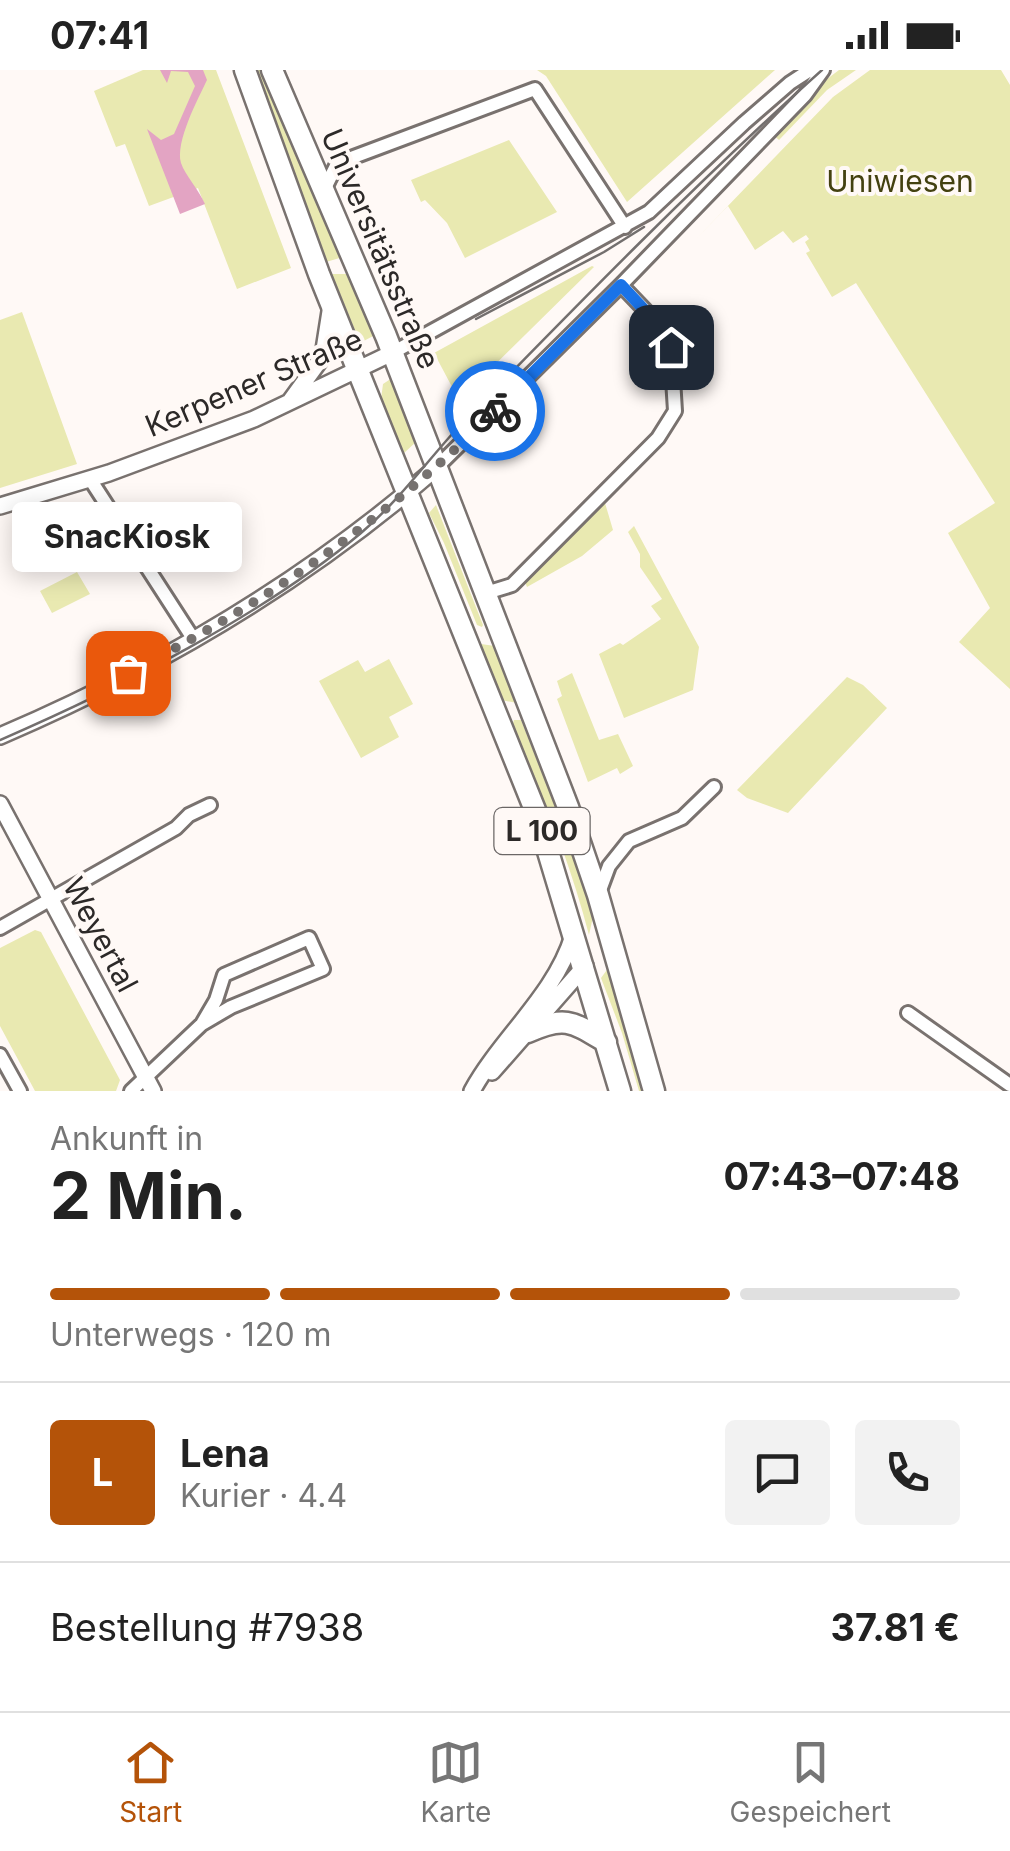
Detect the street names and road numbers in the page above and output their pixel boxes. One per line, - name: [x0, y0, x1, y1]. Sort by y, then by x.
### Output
- street label: Universitätsstraße: [314, 123, 448, 374]
- street label: Kerpener Straße: [140, 320, 368, 444]
- road number: L 100: [494, 808, 590, 854]
- street label: Weyertal: [56, 871, 146, 998]

